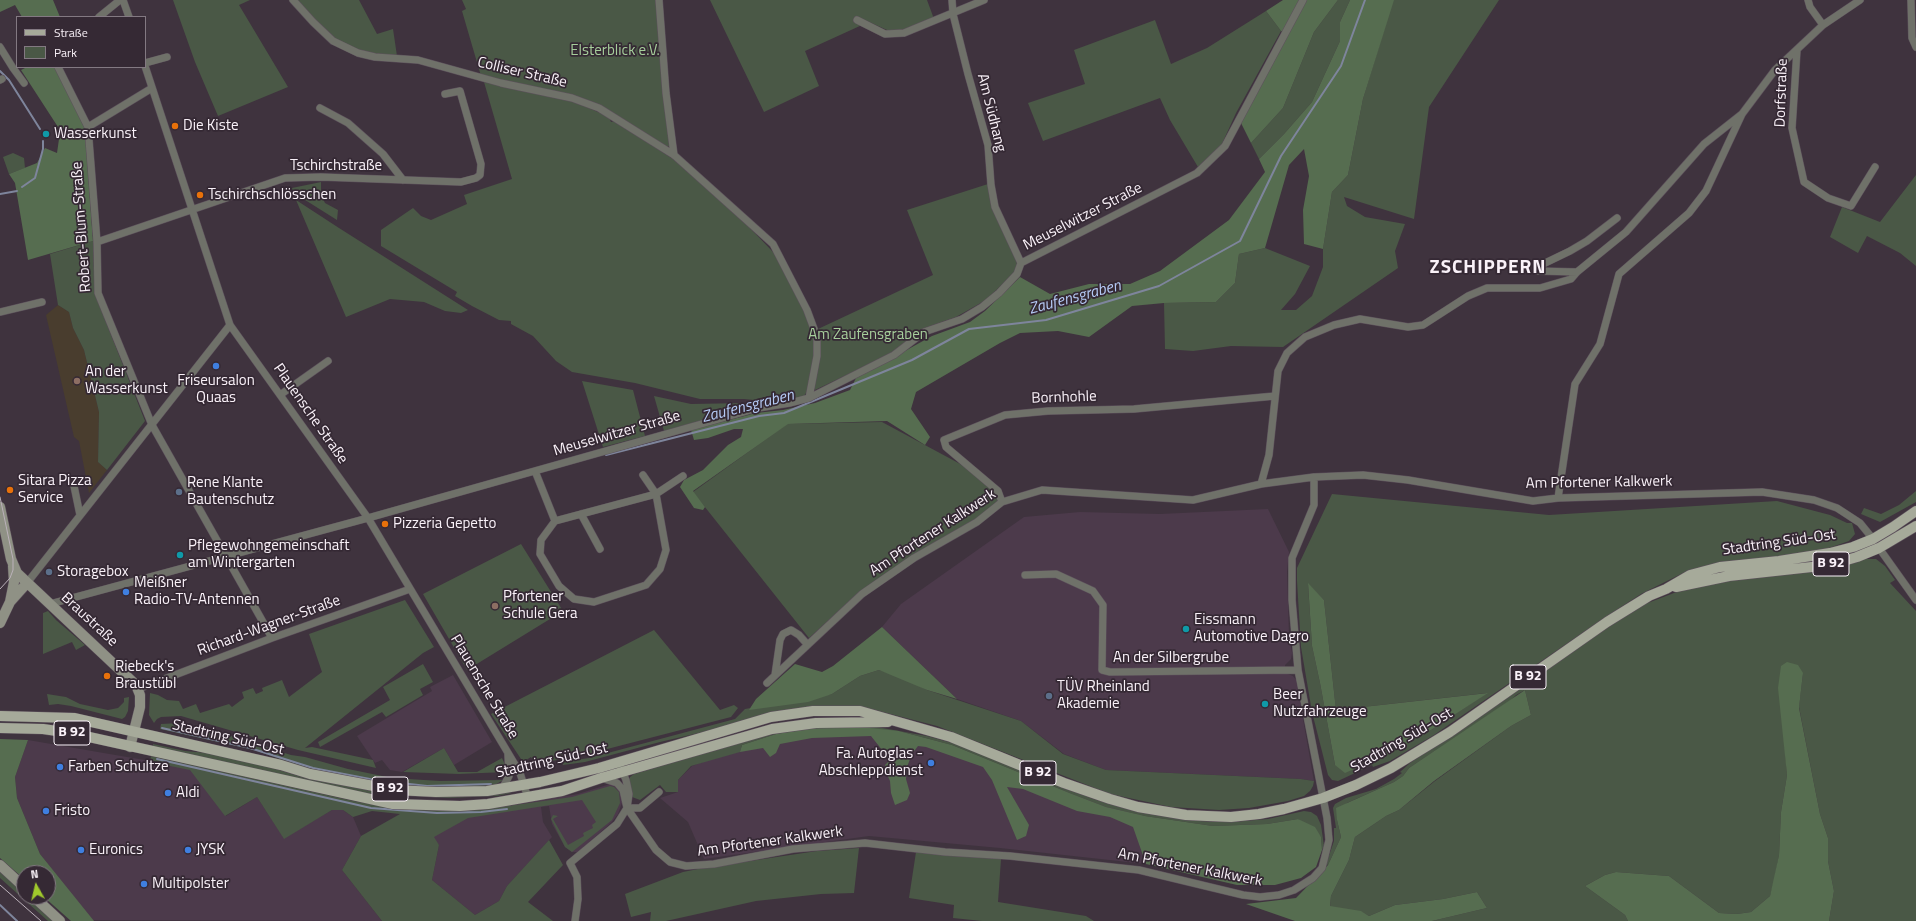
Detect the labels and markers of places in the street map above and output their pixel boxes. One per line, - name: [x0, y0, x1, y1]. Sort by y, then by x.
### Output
- place label: Die Kiste: [183, 117, 238, 135]
- marker: Die Kiste: [170, 121, 180, 131]
- place label: Wasserkunst: [54, 125, 137, 143]
- marker: Wasserkunst: [41, 129, 51, 139]
- place label: Tschirchschlösschen: [208, 186, 336, 204]
- marker: Tschirchschlösschen: [195, 190, 205, 200]
- marker: Friseursalon Quaas: [211, 361, 221, 371]
- place label: An der Wasserkunst: [85, 363, 168, 398]
- place label: Friseursalon Quaas: [177, 372, 255, 407]
- marker: An der Wasserkunst: [72, 376, 82, 386]
- place label: Sitara Pizza Service: [18, 472, 92, 507]
- place label: Rene Klante Bautenschutz: [187, 474, 274, 509]
- marker: Sitara Pizza Service: [5, 485, 15, 495]
- marker: Rene Klante Bautenschutz: [174, 487, 184, 497]
- place label: Pizzeria Gepetto: [393, 515, 496, 533]
- marker: Pizzeria Gepetto: [380, 519, 390, 529]
- place label: Pflegewohngemeinschaft am Wintergarten: [188, 537, 350, 572]
- marker: Pflegewohngemeinschaft am Wintergarten: [175, 550, 185, 560]
- place label: Storagebox: [57, 563, 129, 581]
- marker: Storagebox: [44, 567, 54, 577]
- place label: Meißner Radio-TV-Antennen: [134, 574, 260, 609]
- marker: Meißner Radio-TV-Antennen: [121, 587, 131, 597]
- place label: Pfortener Schule Gera: [503, 588, 578, 623]
- marker: Pfortener Schule Gera: [490, 601, 500, 611]
- place label: Eissmann Automotive Dagro: [1194, 611, 1309, 646]
- marker: Eissmann Automotive Dagro: [1181, 624, 1191, 634]
- place label: Riebeck's Braustübl: [115, 658, 176, 693]
- marker: Riebeck's Braustübl: [102, 671, 112, 681]
- place label: TÜV Rheinland Akademie: [1057, 678, 1150, 713]
- place label: Beer Nutzfahrzeuge: [1273, 686, 1367, 721]
- marker: TÜV Rheinland Akademie: [1044, 691, 1054, 701]
- marker: Beer Nutzfahrzeuge: [1260, 699, 1270, 709]
- place label: Fa. Autoglas - Abschleppdienst: [819, 745, 923, 780]
- place label: Farben Schultze: [68, 758, 169, 776]
- marker: Fa. Autoglas - Abschleppdienst: [926, 758, 936, 768]
- marker: Farben Schultze: [55, 762, 65, 772]
- place label: Aldi: [176, 784, 200, 802]
- marker: Aldi: [163, 788, 173, 798]
- place label: Fristo: [54, 802, 90, 820]
- marker: Fristo: [41, 806, 51, 816]
- place label: Euronics: [89, 841, 143, 859]
- place label: JYSK: [196, 841, 225, 859]
- marker: Euronics: [76, 845, 86, 855]
- marker: JYSK: [183, 845, 193, 855]
- place label: Multipolster: [152, 875, 229, 893]
- marker: Multipolster: [139, 879, 149, 889]

